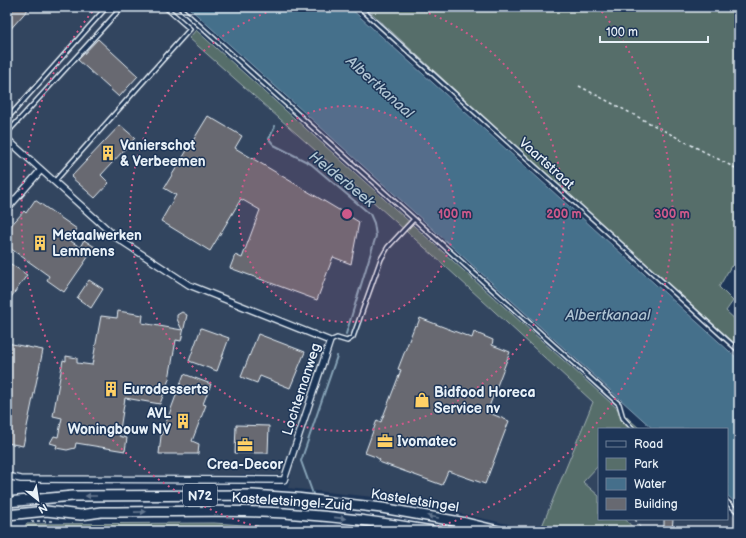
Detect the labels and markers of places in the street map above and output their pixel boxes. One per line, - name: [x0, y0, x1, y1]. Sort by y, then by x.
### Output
- place label: Vanierschot & Verbeemen: [120, 137, 206, 170]
- building icon: Vanierschot & Verbeemen: [99, 144, 117, 162]
- centre of rings: [340, 207, 354, 221]
- place label: Metaalwerken Lemmens: [52, 227, 142, 260]
- building icon: Metaalwerken Lemmens: [31, 234, 49, 252]
- building icon: Eurodesserts: [102, 380, 120, 398]
- place label: Eurodesserts: [123, 381, 208, 398]
- place label: Bidfood Horeca Service nv: [434, 384, 536, 417]
- shop icon: Bidfood Horeca Service nv: [413, 391, 431, 409]
- place label: AVL Woningbouw NV: [68, 405, 171, 438]
- building icon: AVL Woningbouw NV: [174, 412, 192, 430]
- office icon: Ivomatec: [376, 432, 394, 450]
- place label: Ivomatec: [397, 433, 457, 450]
- office icon: Crea-Decor: [236, 436, 254, 454]
- place label: Crea-Decor: [207, 456, 283, 473]

